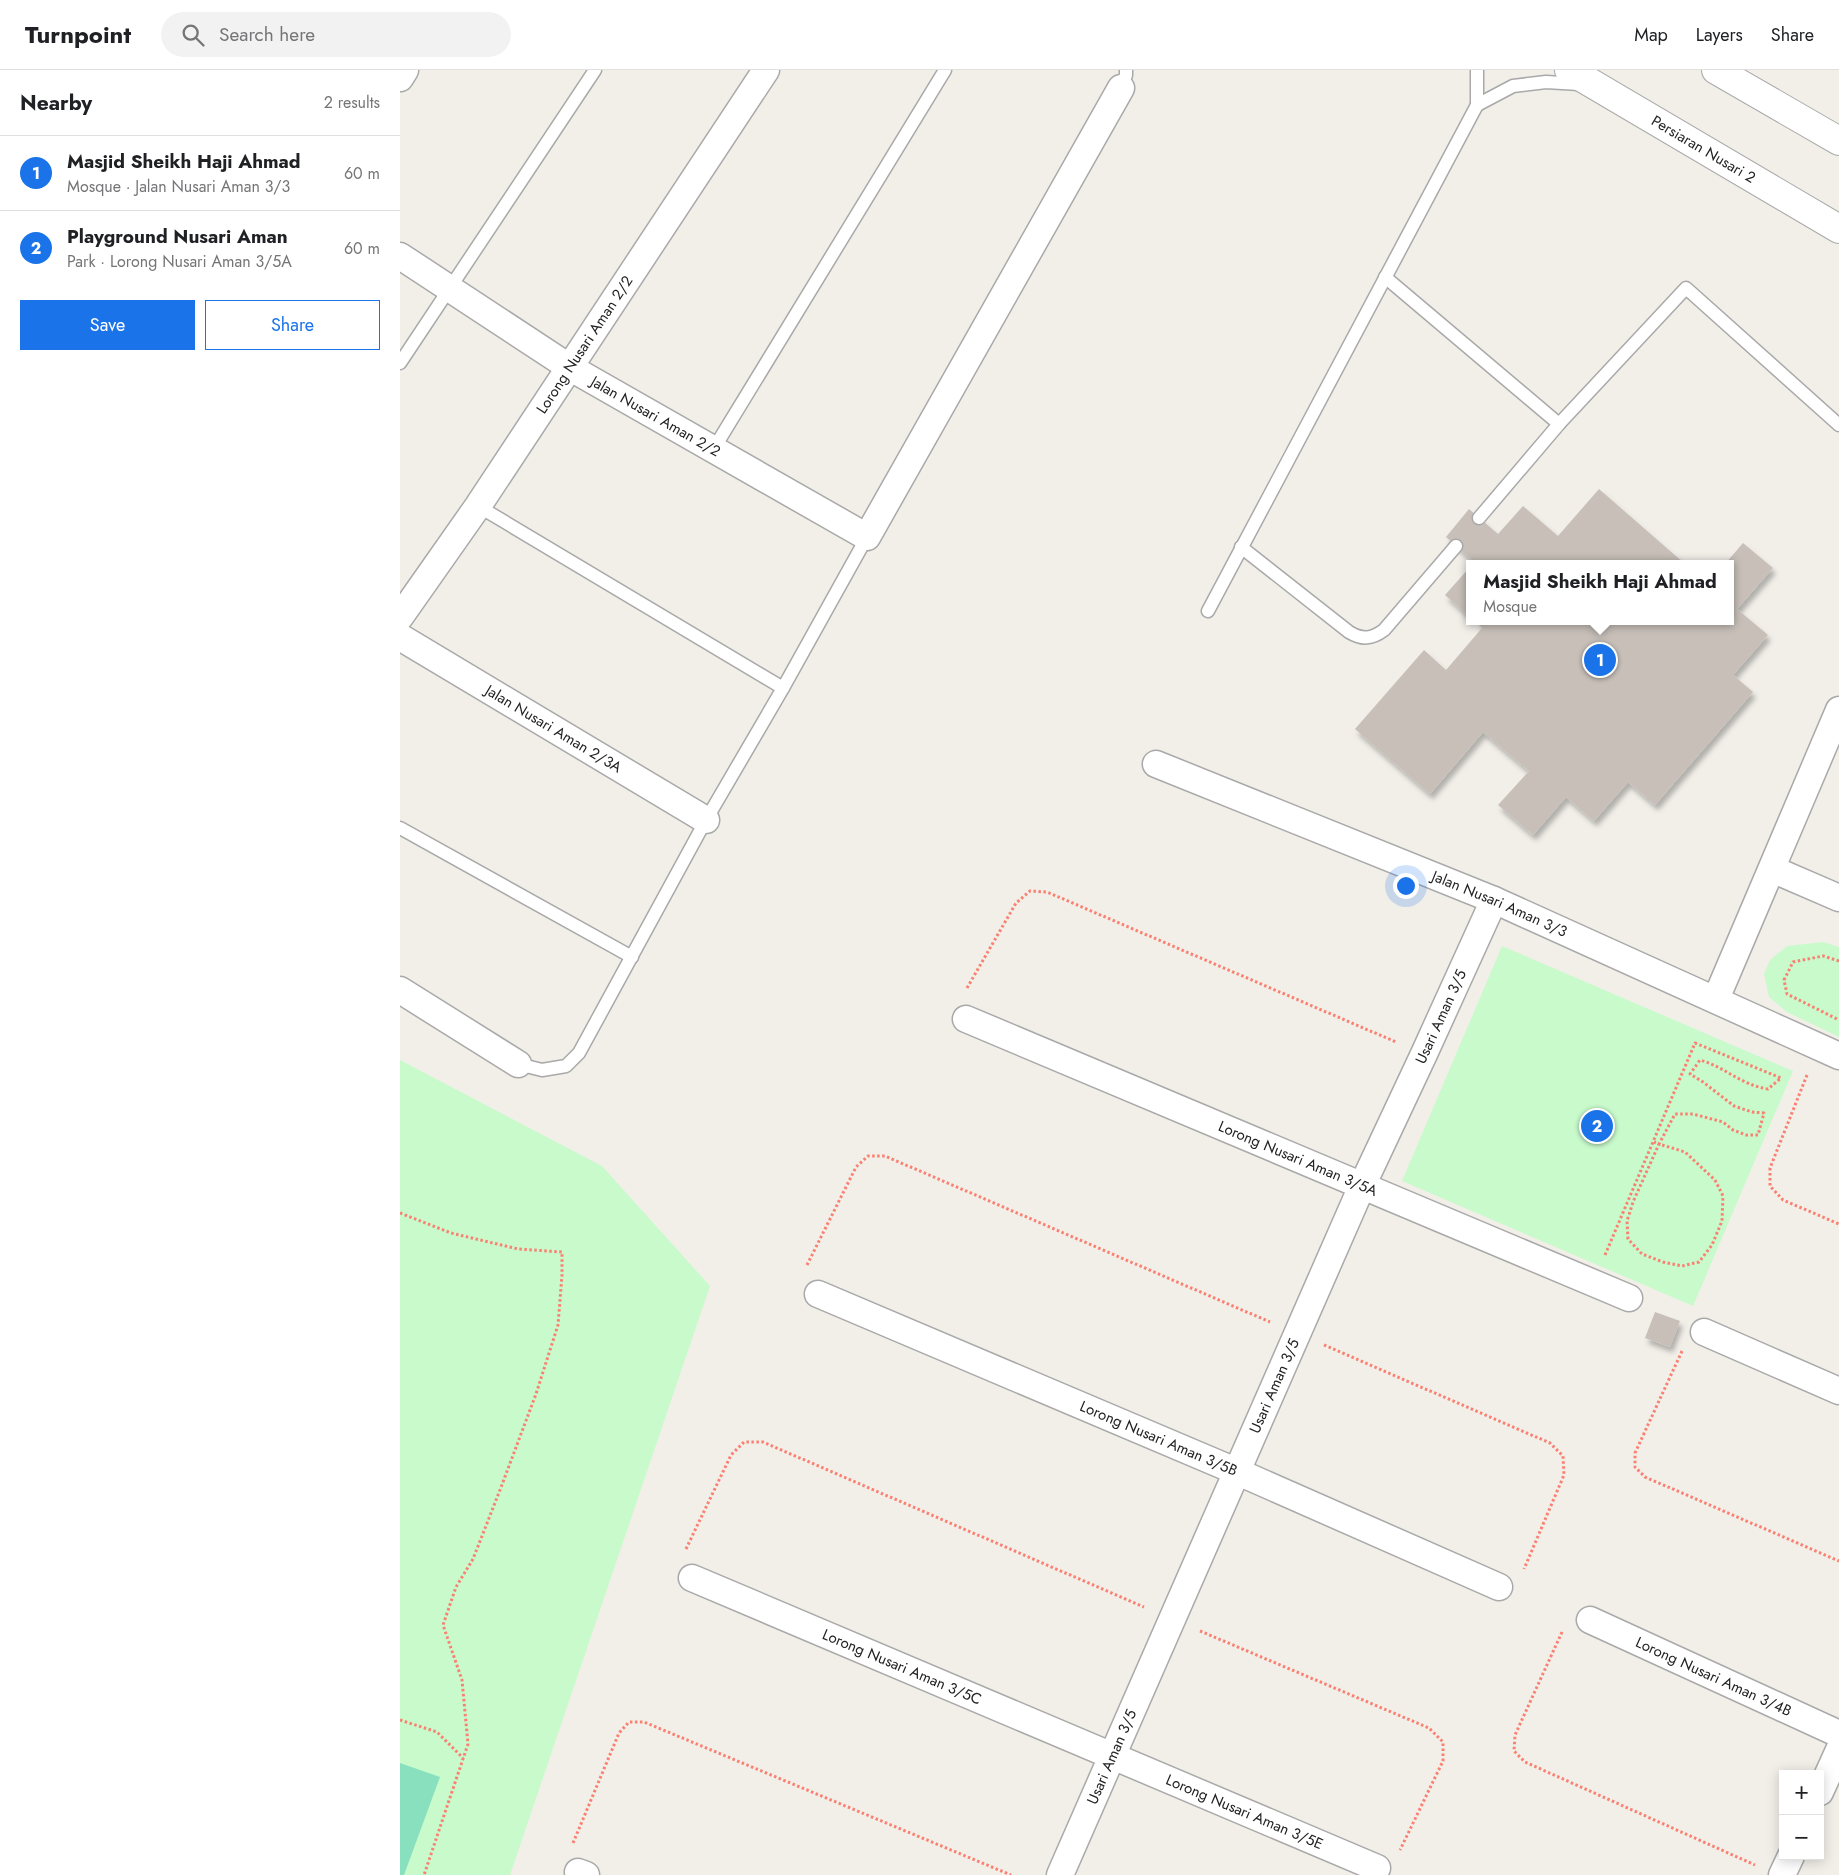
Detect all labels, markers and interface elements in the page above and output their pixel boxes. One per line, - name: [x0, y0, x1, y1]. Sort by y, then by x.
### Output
- search box: [161, 12, 511, 57]
- text: Turnpoint: [25, 17, 131, 52]
- icon: search: [179, 21, 207, 49]
- text: Search here: [219, 21, 315, 48]
- text: Map: [1634, 22, 1668, 48]
- text: Layers: [1696, 22, 1743, 48]
- text: Share: [1771, 22, 1814, 48]
- text: Nearby: [20, 88, 92, 118]
- text: 2 results: [324, 91, 380, 114]
- street label: Persiaran Nusari 2: [1647, 110, 1760, 188]
- text: Masjid Sheikh Haji Ahmad: [67, 148, 301, 175]
- text: 1: [32, 162, 40, 185]
- text: 60 m: [344, 162, 380, 185]
- text: Mosque · Jalan Nusari Aman 3/3: [67, 175, 290, 198]
- text: Playground Nusari Aman: [67, 223, 288, 250]
- text: 2: [31, 237, 41, 260]
- text: 60 m: [344, 237, 380, 260]
- text: Park · Lorong Nusari Aman 3/5A: [67, 250, 292, 273]
- street label: Lorong Nusari Aman 2/2: [531, 271, 638, 418]
- button: Save: [20, 300, 195, 350]
- button: Share: [205, 300, 380, 350]
- street label: Jalan Nusari Aman 2/2: [585, 370, 725, 462]
- popup: [1466, 560, 1734, 625]
- text: Masjid Sheikh Haji Ahmad: [1483, 568, 1717, 595]
- text: Mosque: [1483, 595, 1537, 618]
- pin: 1: [1584, 641, 1616, 679]
- street label: Jalan Nusari Aman 2/3A: [479, 678, 626, 778]
- street label: Jalan Nusari Aman 3/3: [1427, 864, 1571, 943]
- your location: [1393, 873, 1419, 899]
- street label: Usari Aman 3/5: [1410, 966, 1472, 1068]
- pin: 2: [1581, 1107, 1613, 1145]
- street label: Lorong Nusari Aman 3/5A: [1215, 1115, 1381, 1202]
- street label: Usari Aman 3/5: [1244, 1335, 1305, 1437]
- street label: Lorong Nusari Aman 3/5B: [1076, 1395, 1241, 1482]
- street label: Lorong Nusari Aman 3/5C: [819, 1623, 985, 1710]
- street label: Lorong Nusari Aman 3/4B: [1632, 1631, 1795, 1722]
- street label: Usari Aman 3/5: [1081, 1706, 1142, 1808]
- street label: Lorong Nusari Aman 3/5E: [1162, 1769, 1327, 1855]
- map controls: [1779, 1770, 1824, 1860]
- button: +: [1779, 1770, 1824, 1815]
- button: −: [1779, 1815, 1824, 1860]

